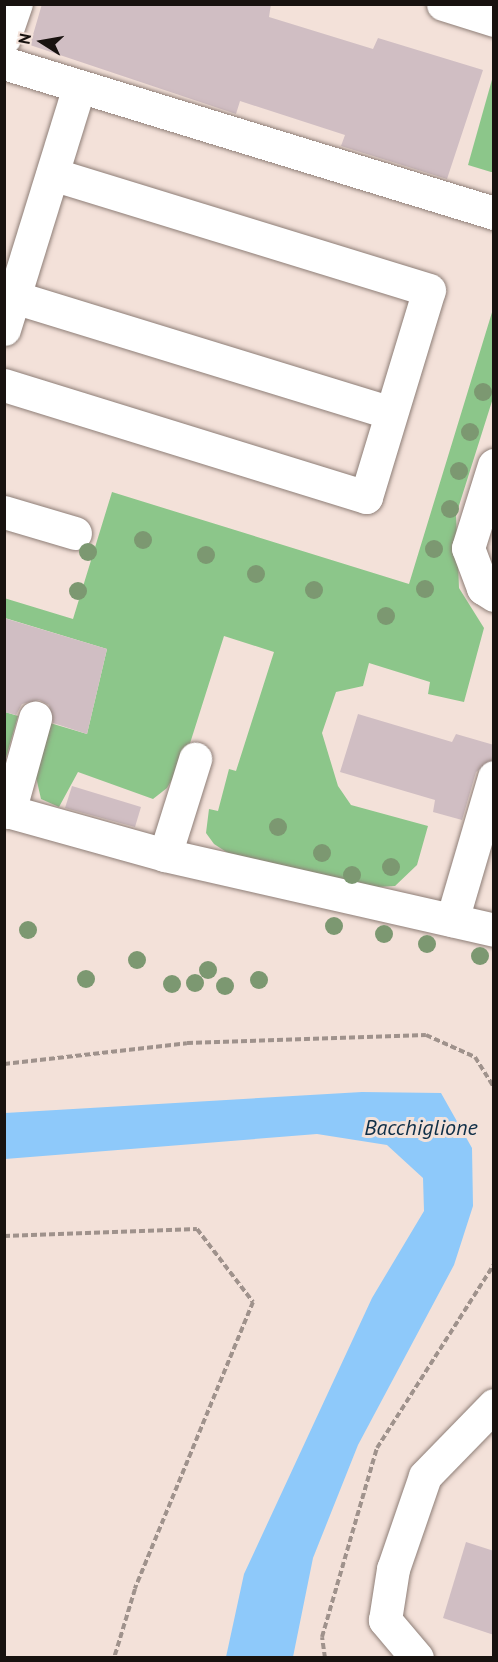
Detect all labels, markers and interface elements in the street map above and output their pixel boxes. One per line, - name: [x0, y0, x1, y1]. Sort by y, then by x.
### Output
- north arrow: [12, 12, 72, 72]
- text: N: [14, 32, 35, 46]
- water label: Bacchiglione: [364, 1115, 478, 1141]

